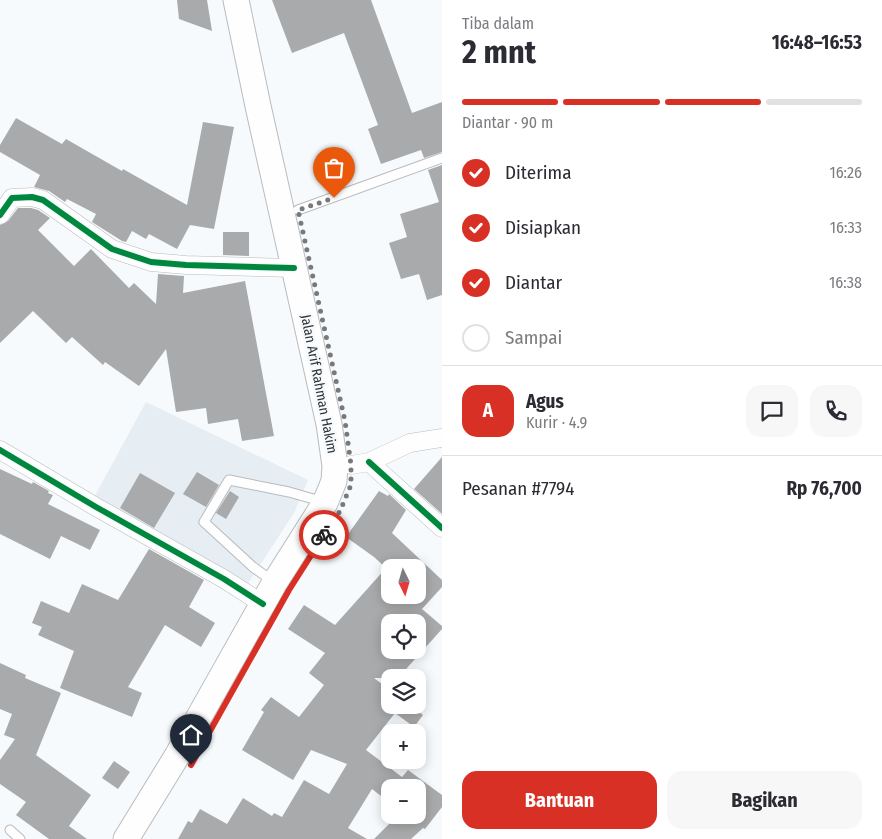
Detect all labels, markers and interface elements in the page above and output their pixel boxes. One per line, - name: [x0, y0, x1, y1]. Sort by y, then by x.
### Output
- text: Tiba dalam: [462, 14, 534, 33]
- text: 16:48–16:53: [772, 31, 862, 54]
- text: 2 mnt: [462, 33, 536, 71]
- text: Diantar · 90 m: [462, 113, 553, 132]
- pin: [313, 147, 355, 198]
- icon: bag: [320, 154, 348, 182]
- icon: check: [462, 159, 490, 187]
- text: Diterima: [505, 161, 571, 184]
- text: 16:26: [829, 163, 862, 182]
- icon: check: [462, 214, 490, 242]
- text: Disiapkan: [505, 216, 581, 239]
- text: 16:33: [830, 218, 862, 237]
- icon: check: [462, 269, 490, 297]
- text: Diantar: [505, 271, 562, 294]
- text: 16:38: [829, 273, 862, 292]
- street label: Jalan Arif Rahman Hakim: [297, 313, 341, 455]
- text: Sampai: [505, 326, 562, 349]
- button: chat: [746, 385, 798, 437]
- button: phone: [810, 385, 862, 437]
- text: Agus: [526, 390, 564, 413]
- text: A: [483, 399, 493, 422]
- text: Kurir · 4.9: [526, 413, 587, 432]
- text: Pesanan #7794: [462, 477, 574, 500]
- text: Rp 76,700: [786, 477, 862, 500]
- courier: [299, 510, 349, 560]
- icon: bike: [310, 521, 338, 549]
- north arrow: [381, 559, 426, 604]
- map controls: [381, 559, 426, 824]
- button: locate: [381, 614, 426, 659]
- button: layers: [381, 669, 426, 714]
- pin: [170, 714, 212, 765]
- icon: home: [177, 721, 205, 749]
- button: +: [381, 724, 426, 769]
- button: Bantuan: [462, 771, 657, 829]
- button: Bagikan: [667, 771, 862, 829]
- button: −: [381, 779, 426, 824]

